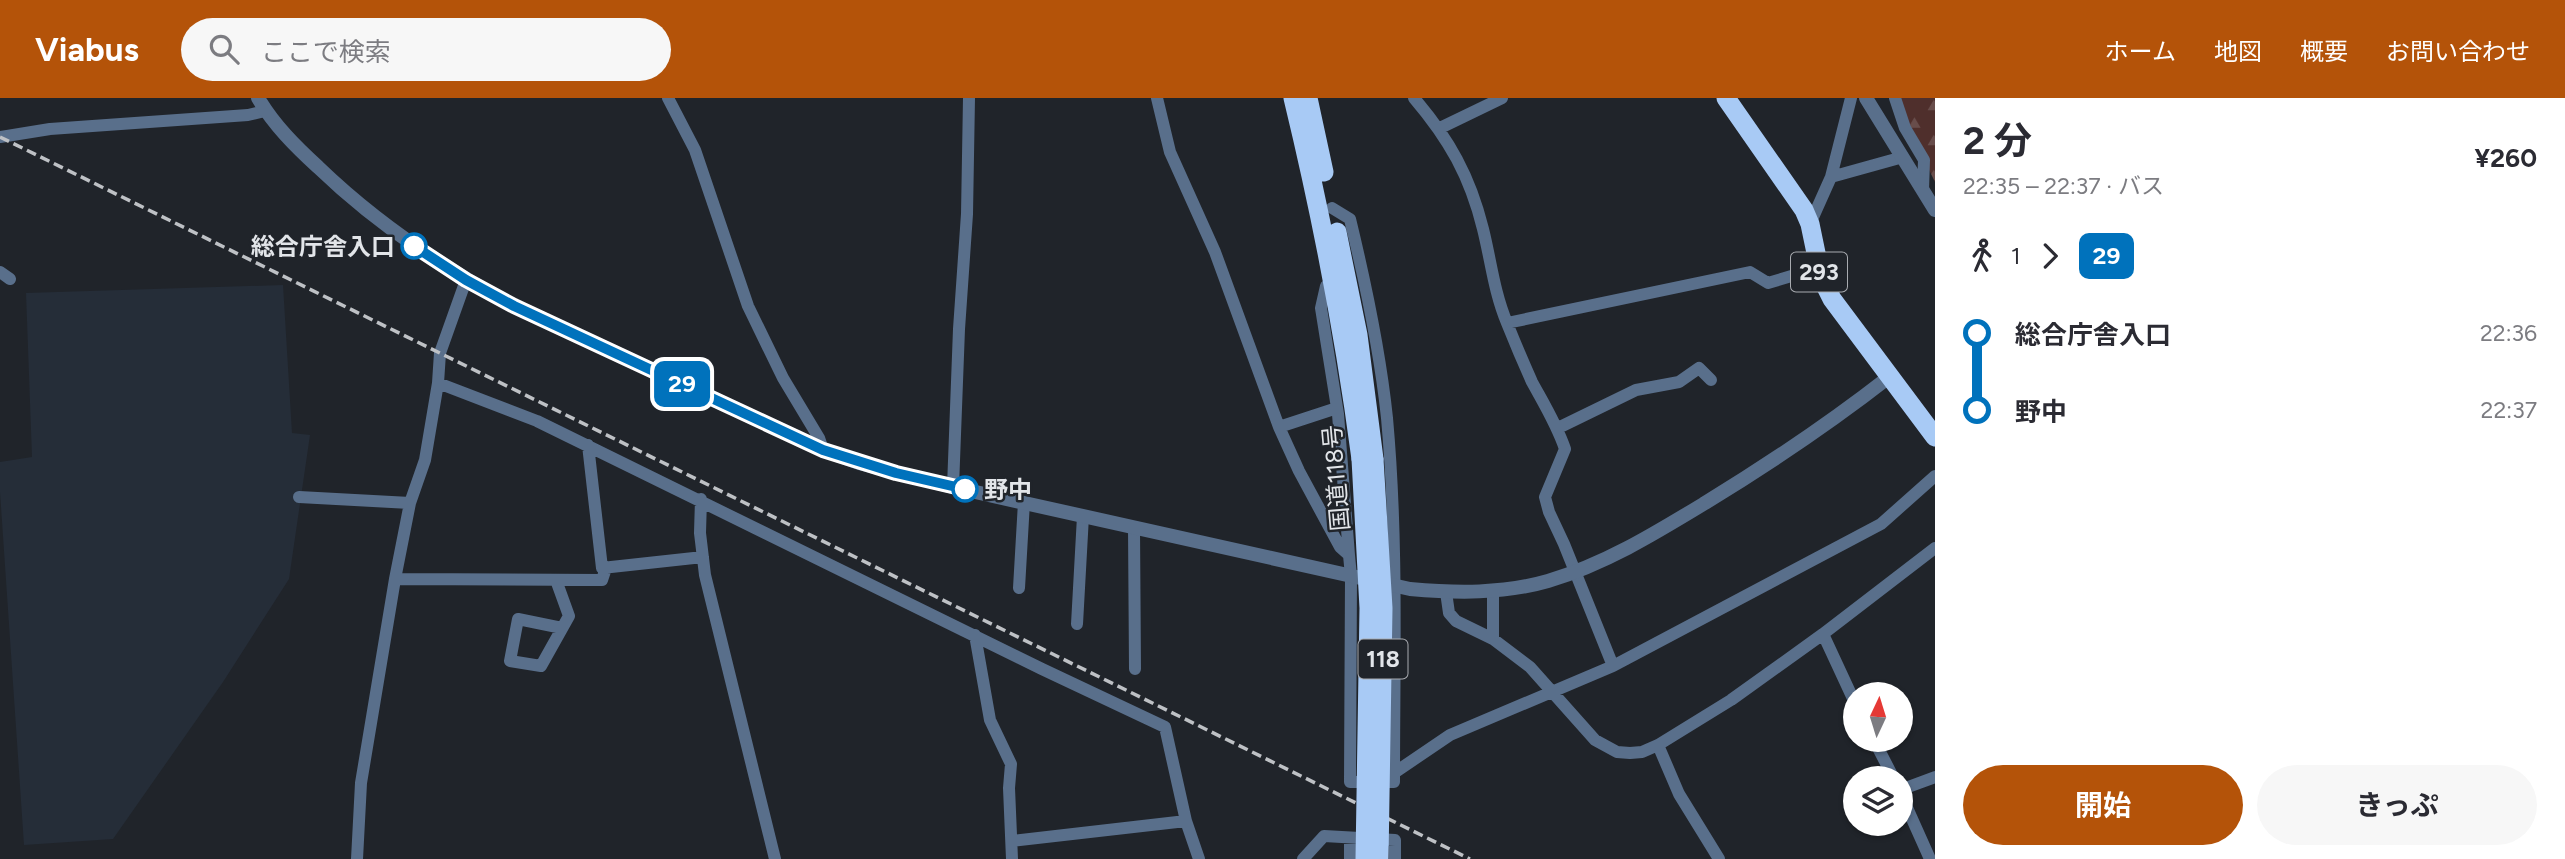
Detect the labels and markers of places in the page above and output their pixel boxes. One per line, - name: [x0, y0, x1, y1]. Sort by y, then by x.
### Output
- place label: 総合庁舎入口: [251, 232, 395, 261]
- marker: 総合庁舎入口: [401, 233, 427, 259]
- place label: 野中: [984, 475, 1032, 504]
- marker: 野中: [952, 476, 978, 502]

